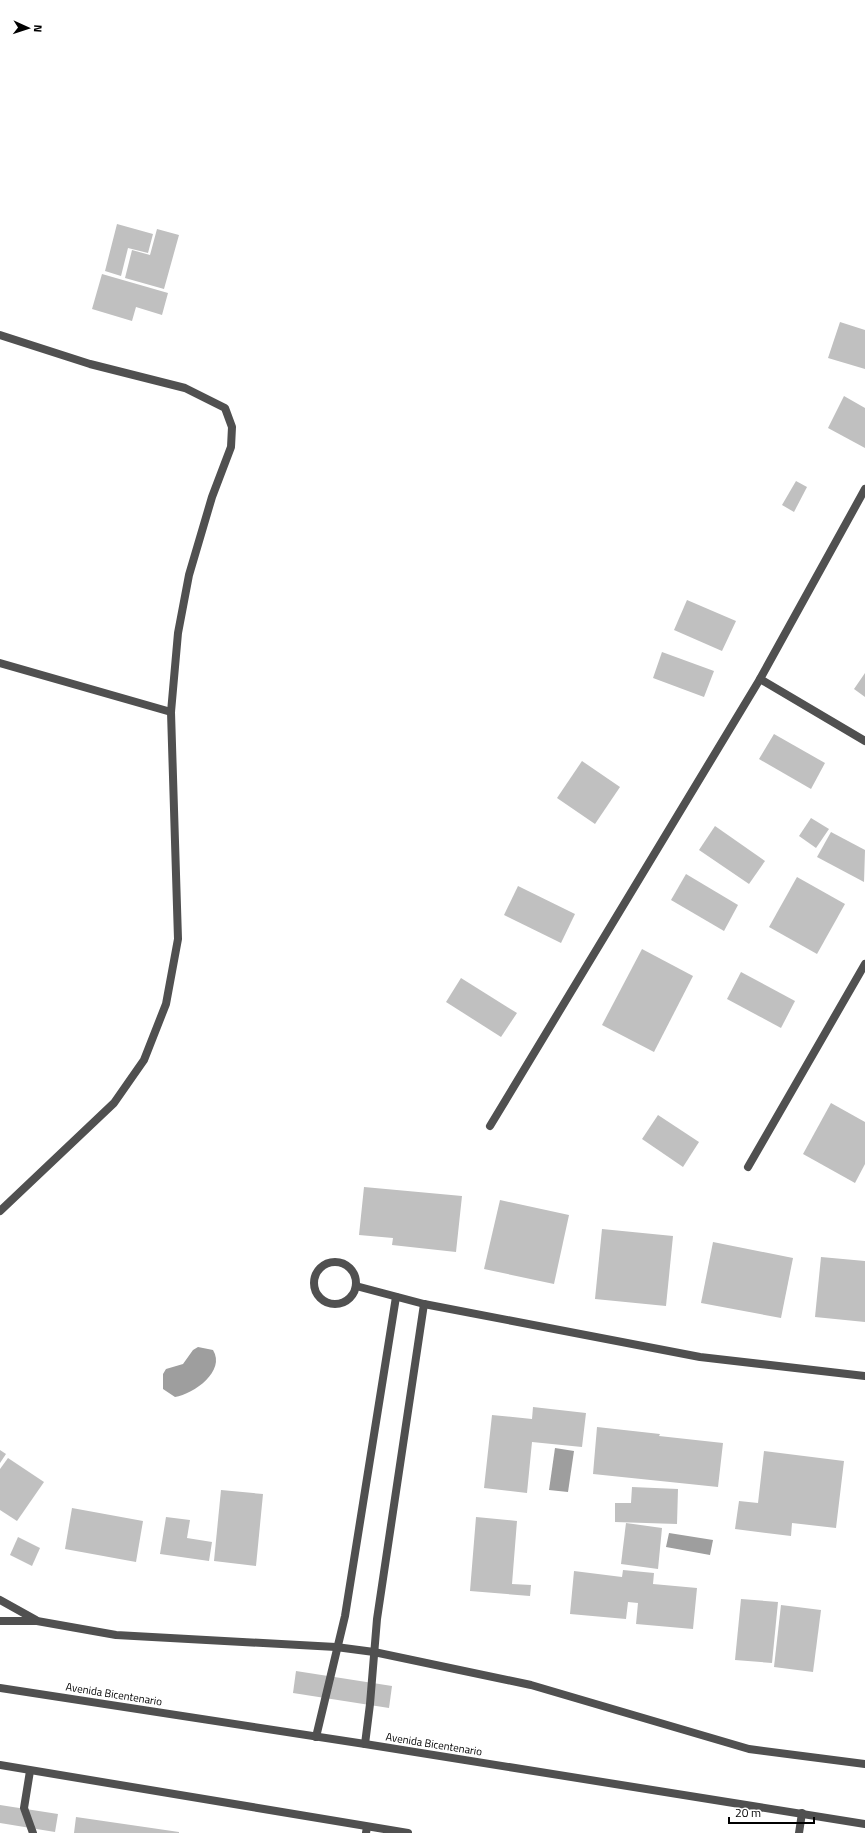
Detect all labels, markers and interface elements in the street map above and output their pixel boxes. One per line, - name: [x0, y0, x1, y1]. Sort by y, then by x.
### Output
- north arrow: [8, 8, 48, 48]
- text: N: [30, 24, 46, 33]
- street label: Avenida Bicentenario: [65, 1678, 164, 1710]
- street label: Avenida Bicentenario: [385, 1728, 484, 1760]
- scale bar: [729, 1799, 814, 1825]
- text: 20 m: [735, 1803, 761, 1822]

